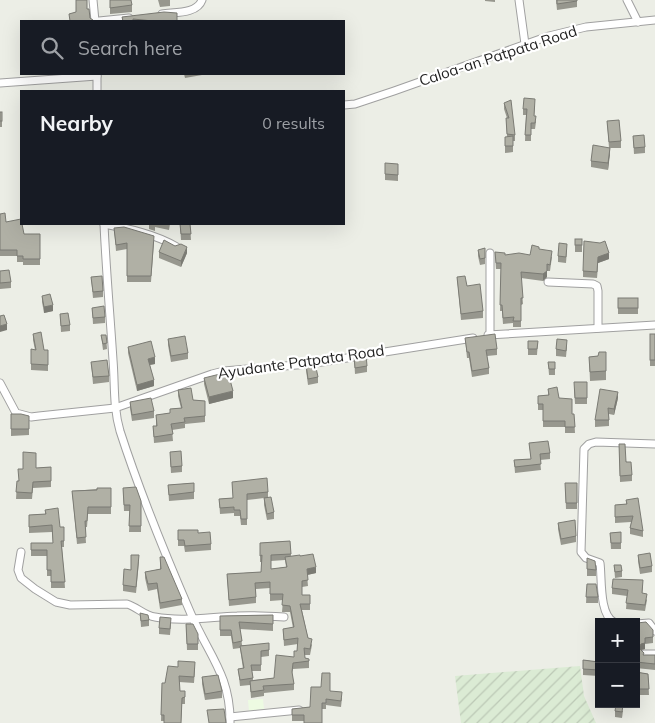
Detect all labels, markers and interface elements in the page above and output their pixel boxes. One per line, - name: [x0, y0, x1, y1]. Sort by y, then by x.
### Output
- search box: [20, 20, 345, 75]
- street label: Caloa-an Patpata Road: [417, 21, 579, 90]
- icon: search: [38, 34, 66, 62]
- text: Search here: [78, 36, 182, 60]
- text: Nearby: [40, 110, 113, 136]
- text: 0 results: [262, 113, 325, 133]
- street label: Ayudante Patpata Road: [216, 340, 385, 383]
- map controls: [595, 618, 640, 708]
- button: +: [595, 618, 640, 663]
- button: −: [595, 663, 640, 708]

